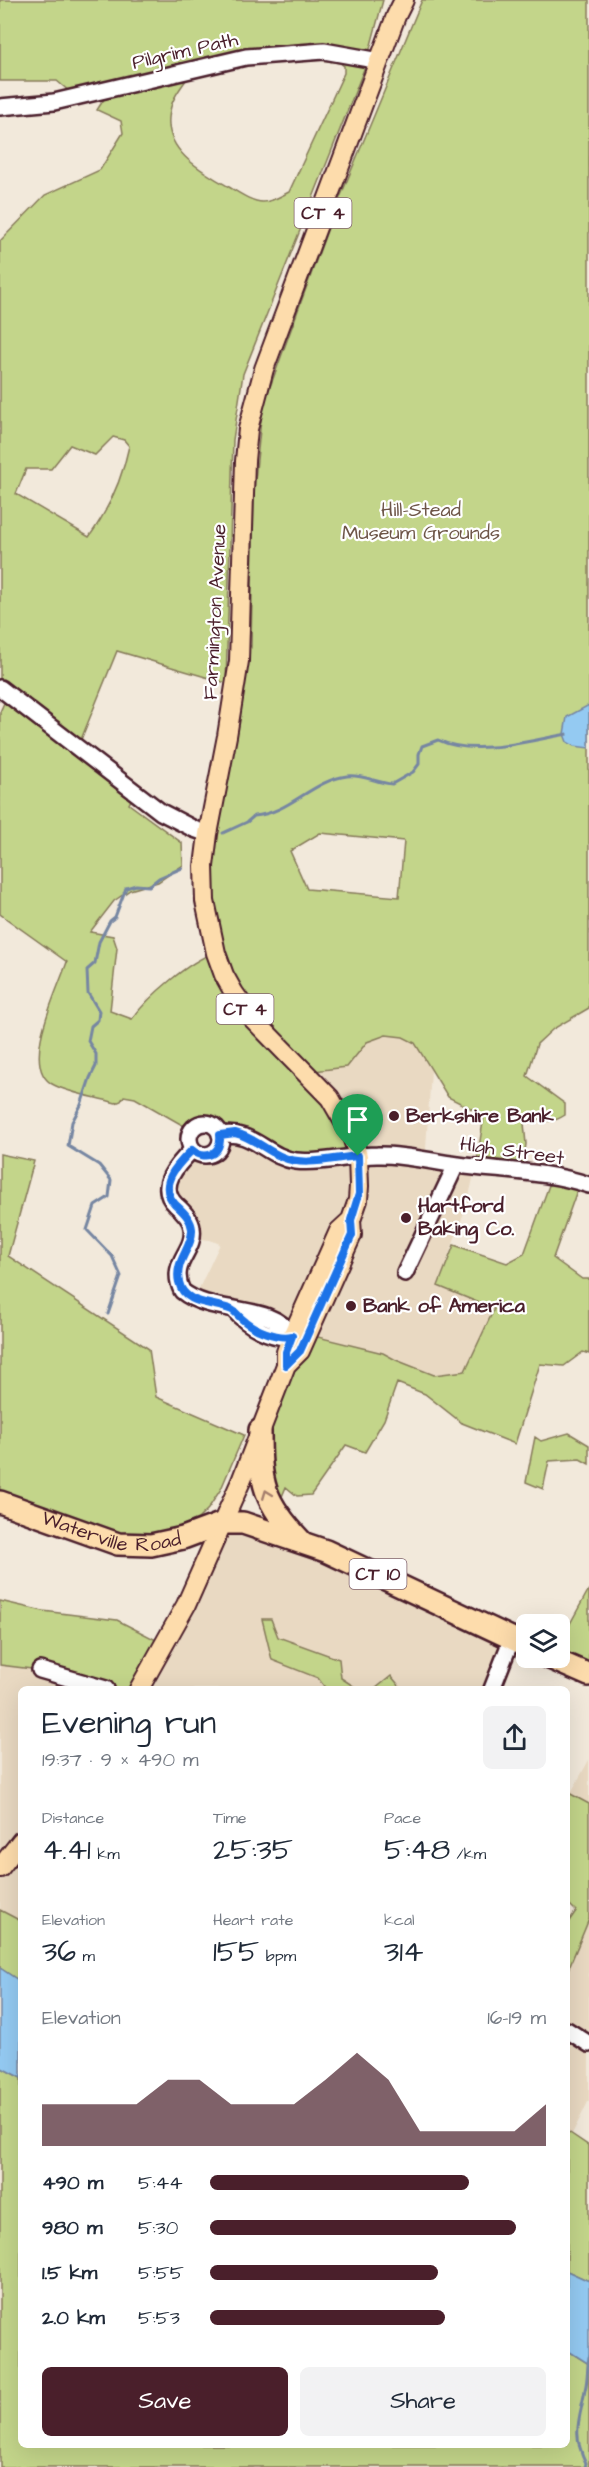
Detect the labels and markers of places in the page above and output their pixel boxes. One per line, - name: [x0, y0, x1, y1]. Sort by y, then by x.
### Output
- pin: [332, 1094, 383, 1156]
- place label: Berkshire Bank: [406, 1102, 555, 1130]
- marker: Berkshire Bank: [387, 1109, 401, 1123]
- place label: Hartford Baking Co.: [418, 1192, 514, 1244]
- marker: Hartford Baking Co.: [399, 1211, 413, 1225]
- place label: Bank of America: [363, 1292, 526, 1320]
- marker: Bank of America: [344, 1299, 358, 1313]

